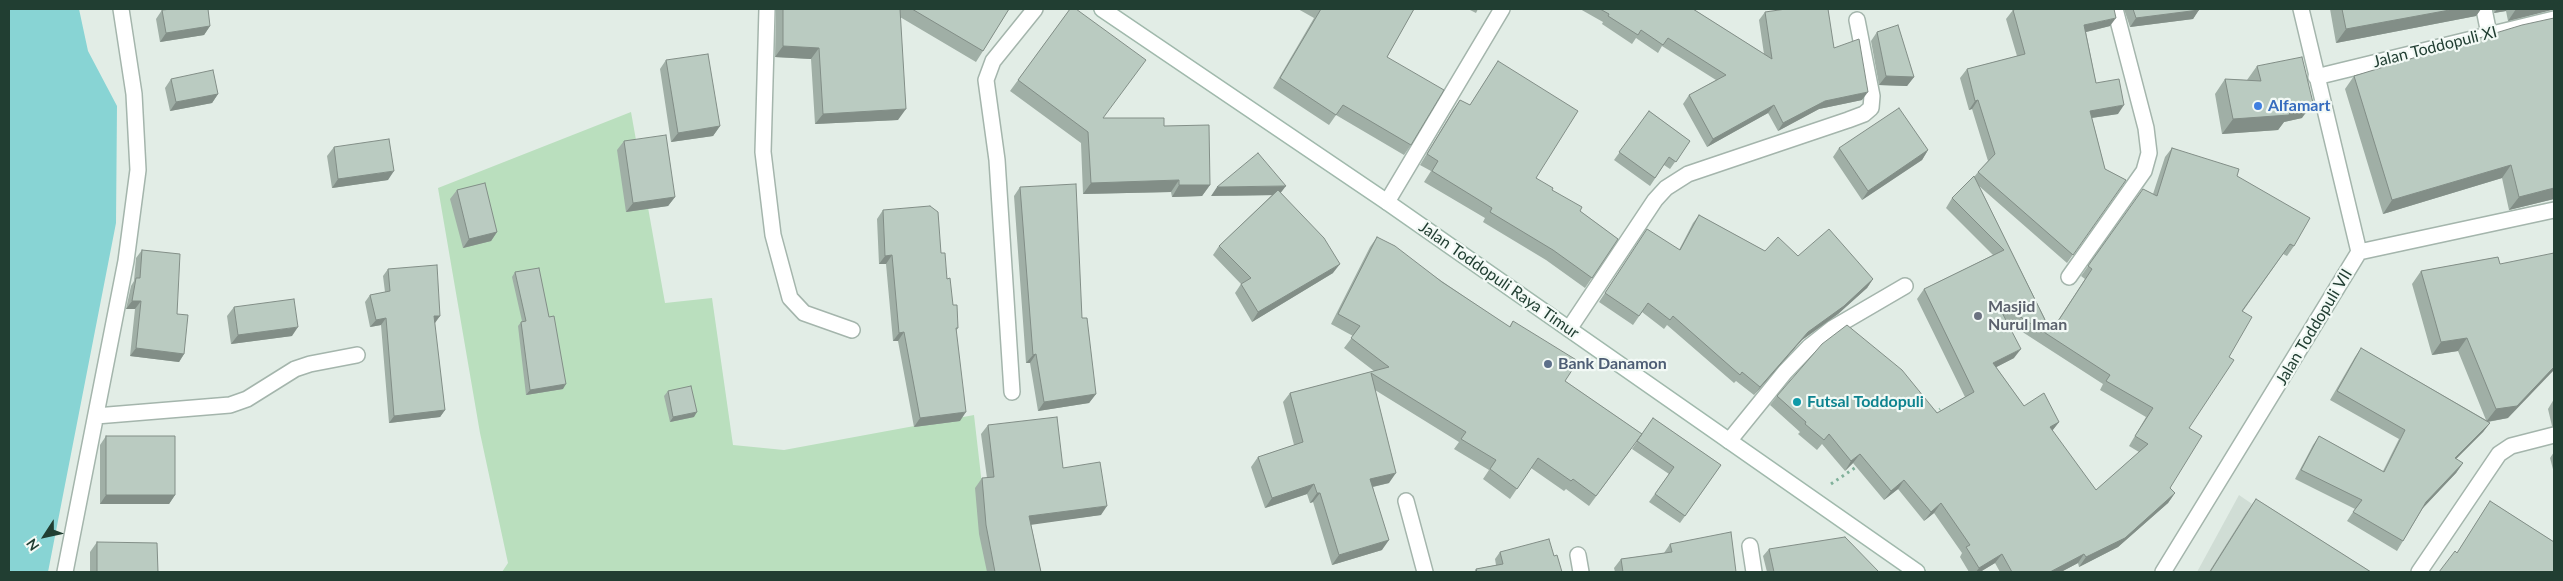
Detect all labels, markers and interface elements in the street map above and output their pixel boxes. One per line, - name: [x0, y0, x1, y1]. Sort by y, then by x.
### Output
- street label: Jalan Toddopuli XI: [2371, 22, 2499, 72]
- place label: Alfamart: [2268, 96, 2330, 116]
- marker: Alfamart: [2252, 100, 2264, 112]
- street label: Jalan Toddopuli Raya Timur: [1415, 217, 1583, 343]
- street label: Jalan Toddopuli VII: [2272, 265, 2356, 389]
- place label: Masjid Nurul Iman: [1988, 297, 2067, 335]
- marker: Masjid Nurul Iman: [1972, 310, 1984, 322]
- place label: Bank Danamon: [1558, 354, 1667, 374]
- marker: Bank Danamon: [1542, 358, 1554, 370]
- place label: Futsal Toddopuli: [1807, 392, 1924, 412]
- marker: Futsal Toddopuli: [1791, 396, 1803, 408]
- north arrow: [20, 511, 70, 561]
- text: N: [22, 536, 42, 554]

